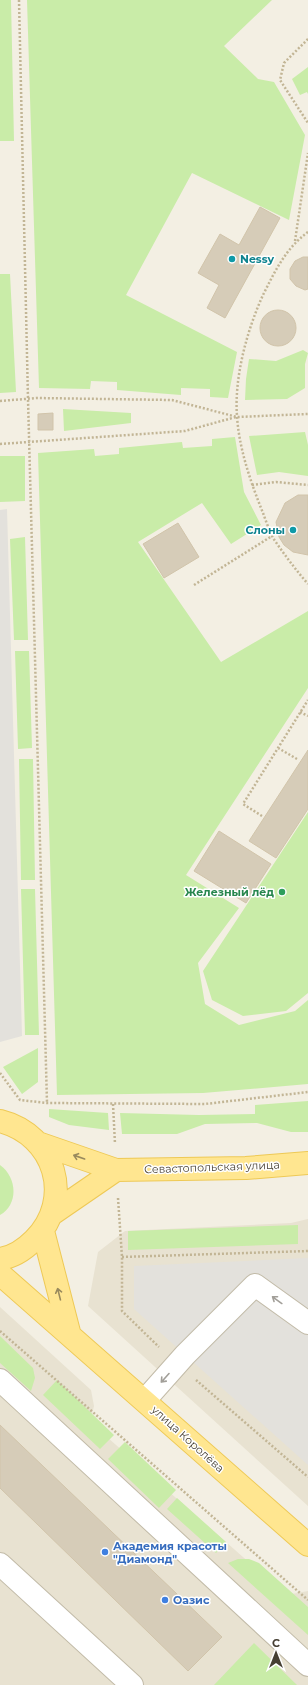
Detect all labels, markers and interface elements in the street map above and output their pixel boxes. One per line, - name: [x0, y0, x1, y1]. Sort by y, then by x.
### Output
- place label: Nessy: [240, 252, 275, 266]
- marker: Nessy: [227, 254, 237, 264]
- place label: Слоны: [246, 523, 285, 537]
- marker: Слоны: [288, 525, 298, 535]
- place label: Железный лёд: [185, 885, 274, 899]
- marker: Железный лёд: [277, 887, 287, 897]
- one-way arrow: [73, 1153, 86, 1160]
- street label: Севастопольская улица: [144, 1158, 280, 1176]
- one-way arrow: [55, 1288, 62, 1301]
- one-way arrow: [271, 1296, 282, 1305]
- one-way arrow: [161, 1372, 170, 1382]
- street label: улица Королёва: [148, 1402, 227, 1475]
- place label: Академия красоты "Диамонд": [113, 1539, 227, 1566]
- marker: Академия красоты "Диамонд": [100, 1547, 110, 1557]
- place label: Оазис: [173, 1593, 210, 1607]
- marker: Оазис: [160, 1595, 170, 1605]
- north arrow: [256, 1633, 296, 1673]
- text: С: [272, 1636, 280, 1650]

